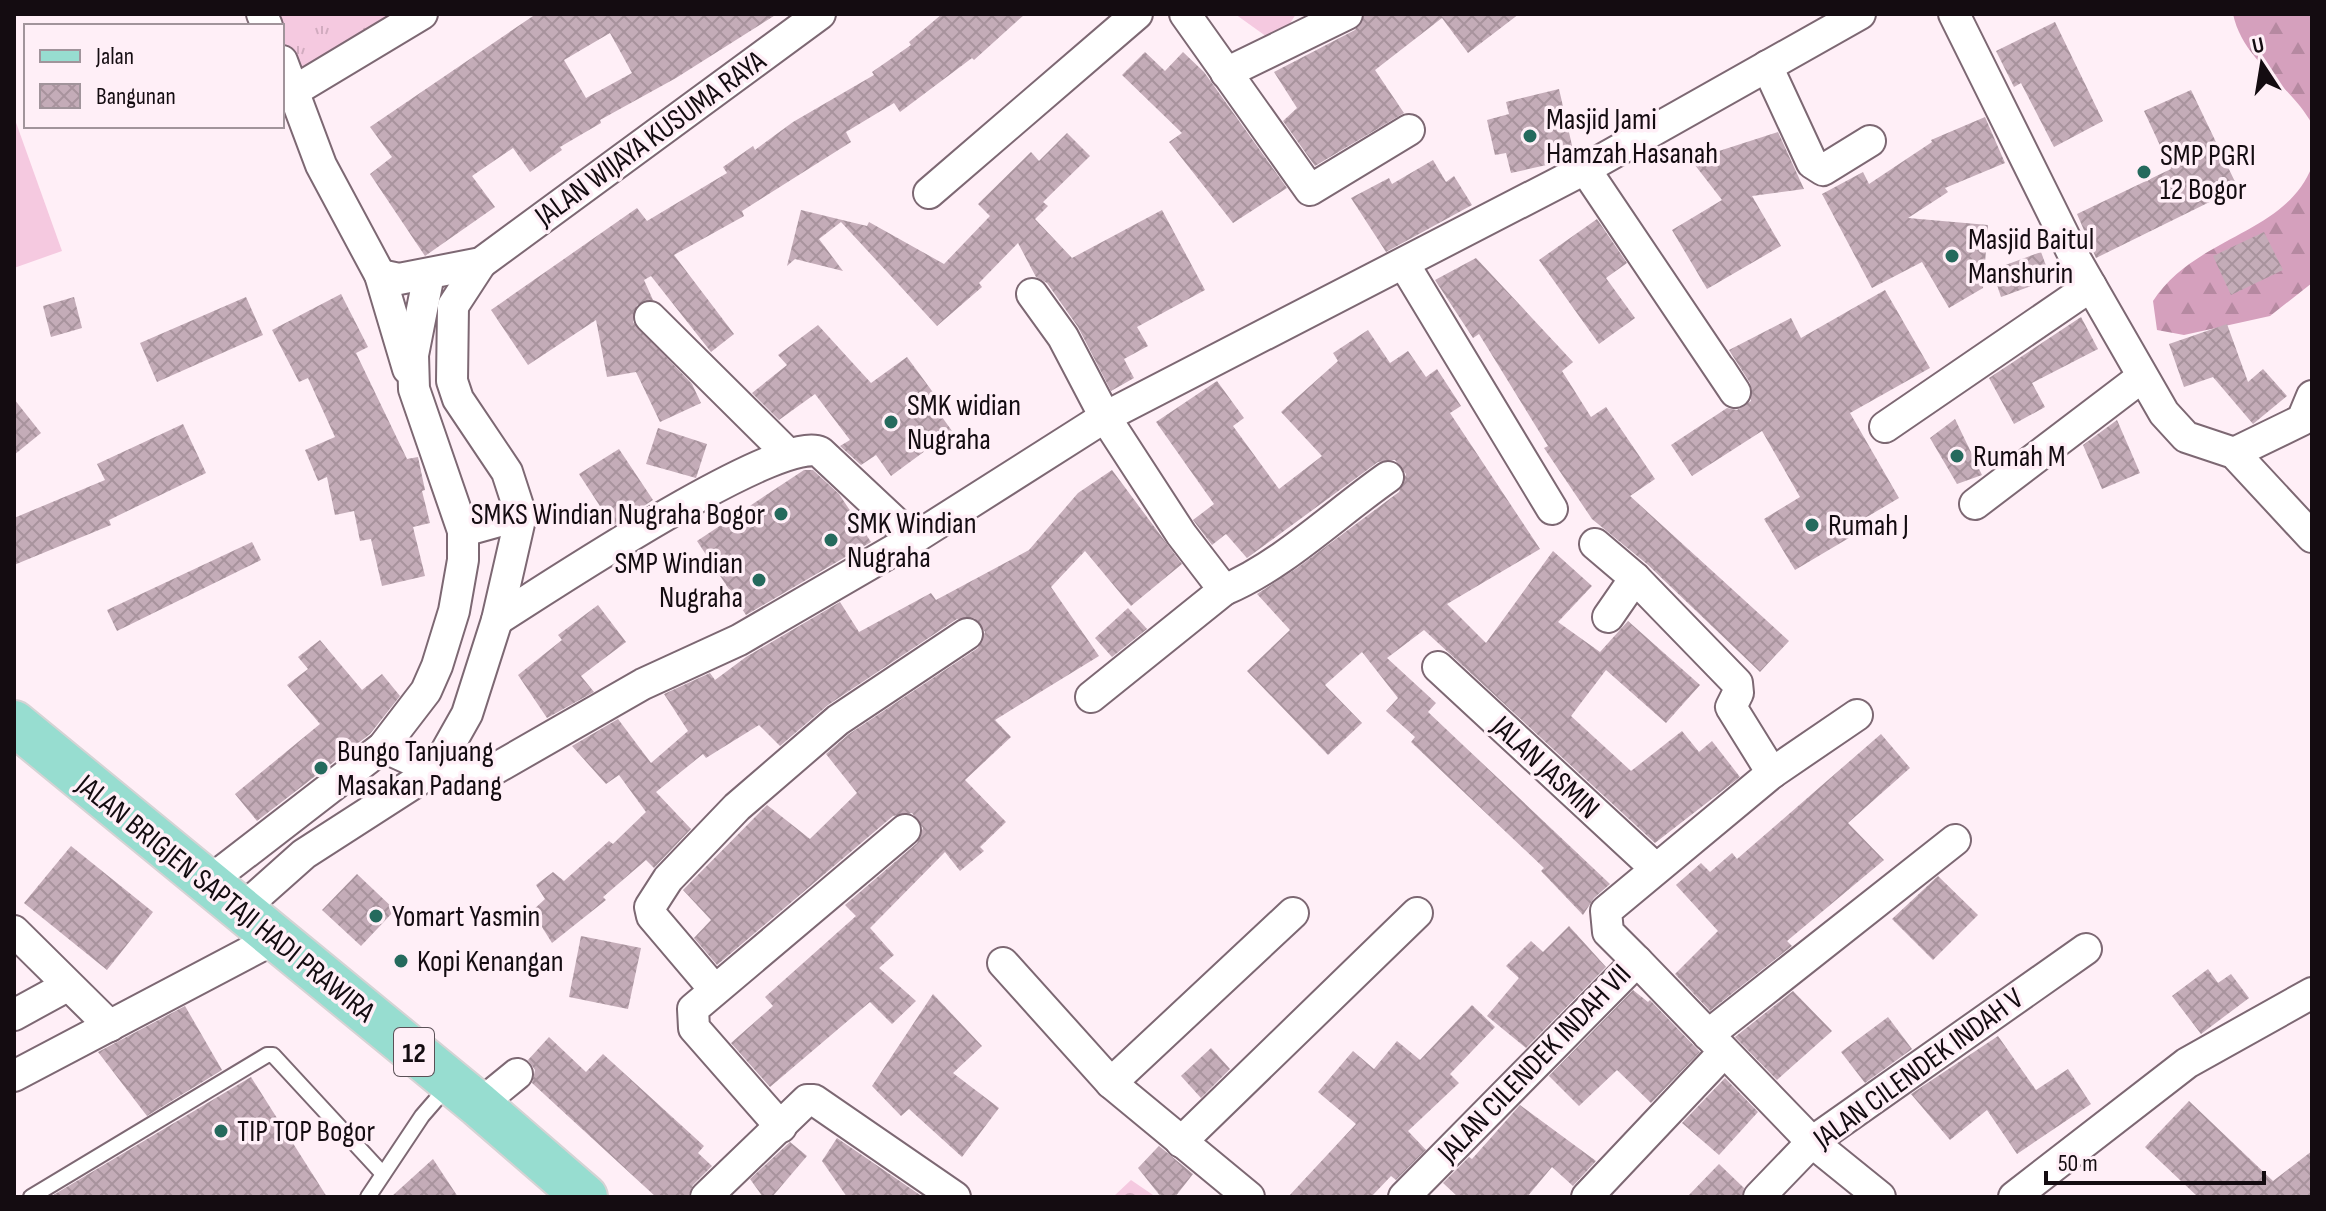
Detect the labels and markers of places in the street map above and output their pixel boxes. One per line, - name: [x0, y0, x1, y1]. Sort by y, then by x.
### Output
- place label: Masjid Jami Hamzah Hasanah: [1546, 102, 1718, 172]
- marker: Masjid Jami Hamzah Hasanah: [1521, 127, 1539, 145]
- place label: SMP PGRI 12 Bogor: [2160, 138, 2256, 208]
- marker: SMP PGRI 12 Bogor: [2135, 163, 2153, 181]
- place label: Masjid Baitul Manshurin: [1968, 222, 2094, 292]
- marker: Masjid Baitul Manshurin: [1943, 247, 1961, 265]
- place label: SMK widian Nugraha: [907, 388, 1021, 458]
- marker: SMK widian Nugraha: [882, 413, 900, 431]
- place label: Rumah M: [1973, 439, 2066, 475]
- marker: Rumah M: [1948, 447, 1966, 465]
- place label: SMKS Windian Nugraha Bogor: [471, 497, 765, 533]
- marker: SMKS Windian Nugraha Bogor: [772, 505, 790, 523]
- place label: SMK Windian Nugraha: [847, 506, 977, 576]
- place label: Rumah J: [1828, 508, 1909, 544]
- marker: Rumah J: [1803, 516, 1821, 534]
- marker: SMK Windian Nugraha: [822, 531, 840, 549]
- place label: SMP Windian Nugraha: [614, 546, 743, 616]
- marker: SMP Windian Nugraha: [750, 571, 768, 589]
- place label: Bungo Tanjuang Masakan Padang: [337, 734, 502, 804]
- marker: Bungo Tanjuang Masakan Padang: [312, 759, 330, 777]
- place label: Yomart Yasmin: [392, 899, 540, 935]
- marker: Yomart Yasmin: [367, 907, 385, 925]
- place label: Kopi Kenangan: [417, 944, 564, 980]
- marker: Kopi Kenangan: [392, 952, 410, 970]
- place label: TIP TOP Bogor: [237, 1114, 376, 1150]
- marker: TIP TOP Bogor: [212, 1122, 230, 1140]

